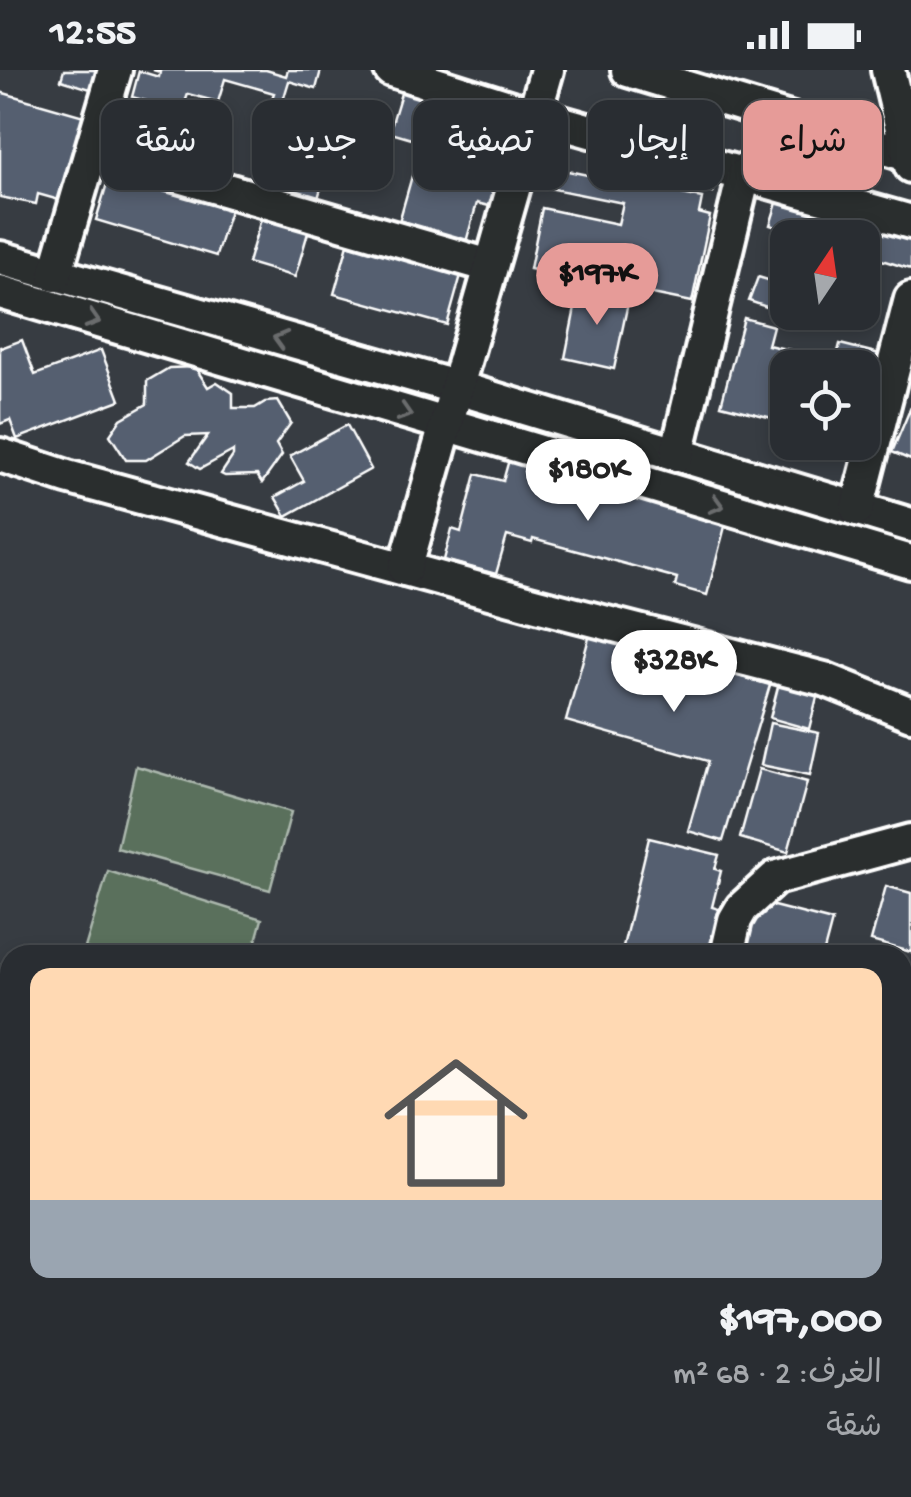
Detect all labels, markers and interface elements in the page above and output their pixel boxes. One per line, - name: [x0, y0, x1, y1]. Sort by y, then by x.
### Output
- text: 12:55: [50, 13, 136, 57]
- chip: شقة: [101, 100, 232, 190]
- chip: جديد: [252, 100, 393, 190]
- chip: تصفية: [413, 100, 568, 190]
- chip: إيجار: [588, 100, 723, 190]
- chip: شراء: [743, 100, 882, 190]
- north arrow: [770, 220, 880, 330]
- map controls: [770, 220, 880, 460]
- pin: $197K: [527, 243, 667, 328]
- text: $197K: [558, 256, 636, 294]
- one-way arrow: [84, 308, 101, 329]
- one-way arrow: [272, 329, 290, 350]
- button: locate: [770, 350, 880, 460]
- one-way arrow: [396, 401, 413, 422]
- pin: $180K: [518, 439, 658, 524]
- text: $180K: [548, 452, 628, 490]
- one-way arrow: [707, 493, 724, 514]
- pin: $328K: [604, 630, 744, 715]
- text: $328K: [633, 643, 715, 681]
- icon: home: [366, 1033, 546, 1213]
- text: $197,000: [719, 1298, 882, 1347]
- text: الغرف: 2 · 68 m²: [673, 1357, 882, 1395]
- text: شقة: [826, 1410, 882, 1448]

